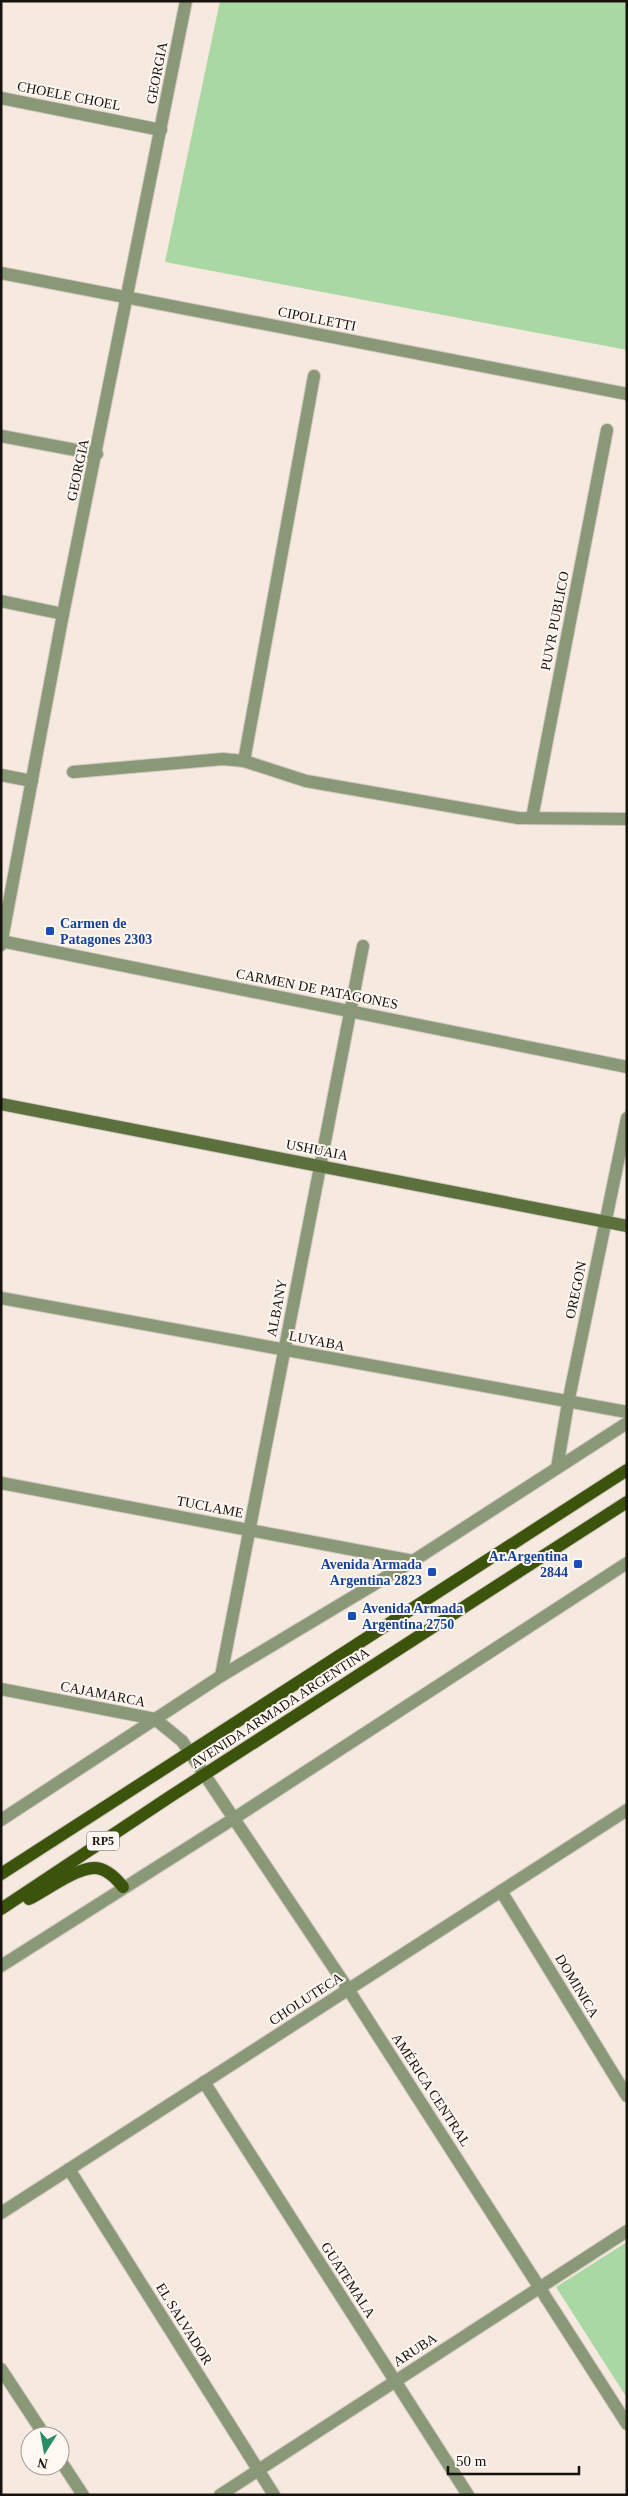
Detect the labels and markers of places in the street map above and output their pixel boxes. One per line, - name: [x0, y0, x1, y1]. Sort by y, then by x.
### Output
- place label: Carmen de Patagones 2303: [60, 916, 152, 947]
- marker: Carmen de Patagones 2303: [44, 925, 56, 937]
- place label: Ar.Argentina 2844: [489, 1549, 568, 1580]
- place label: Avenida Armada Argentina 2823: [321, 1557, 422, 1588]
- marker: Ar.Argentina 2844: [572, 1558, 584, 1570]
- marker: Avenida Armada Argentina 2823: [426, 1566, 438, 1578]
- place label: Avenida Armada Argentina 2750: [362, 1601, 463, 1632]
- marker: Avenida Armada Argentina 2750: [346, 1610, 358, 1622]

